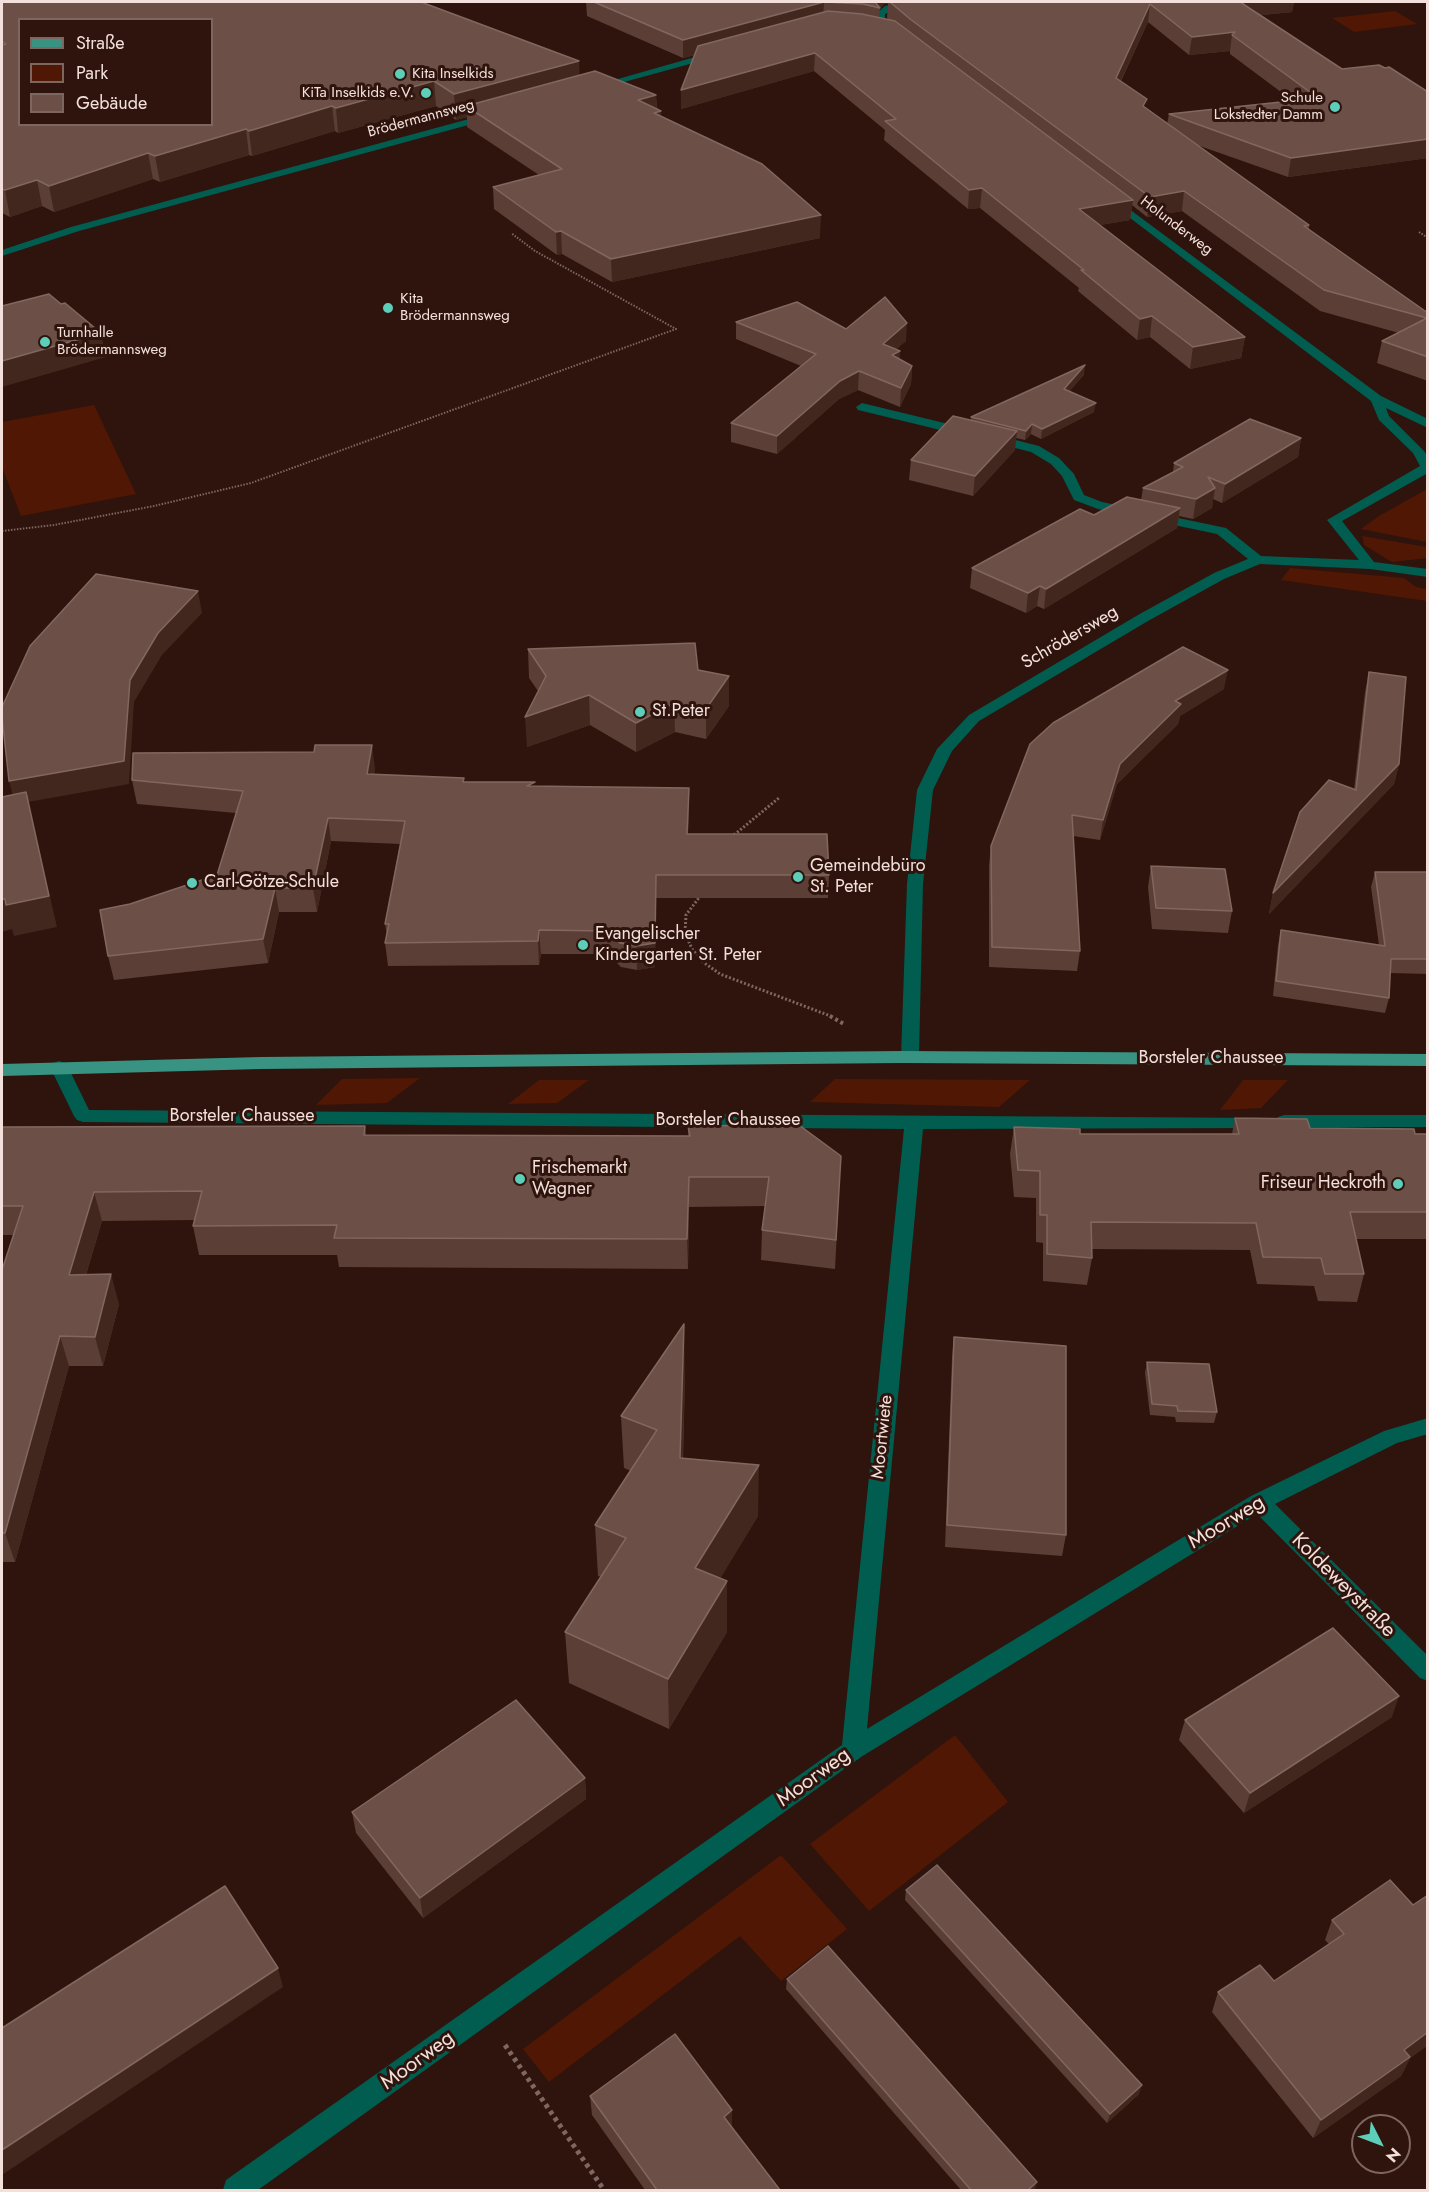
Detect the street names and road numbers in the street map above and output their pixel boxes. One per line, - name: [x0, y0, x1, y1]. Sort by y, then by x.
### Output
- street label: Brödermannsweg: [366, 96, 476, 142]
- street label: Holunderweg: [1136, 193, 1216, 259]
- street label: Schrödersweg: [1018, 602, 1122, 674]
- street label: Borsteler Chaussee: [1139, 1048, 1283, 1070]
- street label: Borsteler Chaussee: [170, 1106, 314, 1128]
- street label: Borsteler Chaussee: [656, 1110, 800, 1132]
- street label: Moortwiete: [868, 1394, 898, 1480]
- street label: Moorweg: [1184, 1490, 1270, 1556]
- street label: Koldeweystraße: [1286, 1529, 1400, 1643]
- street label: Moorweg: [772, 1743, 856, 1813]
- street label: Moorweg: [376, 2026, 460, 2096]

